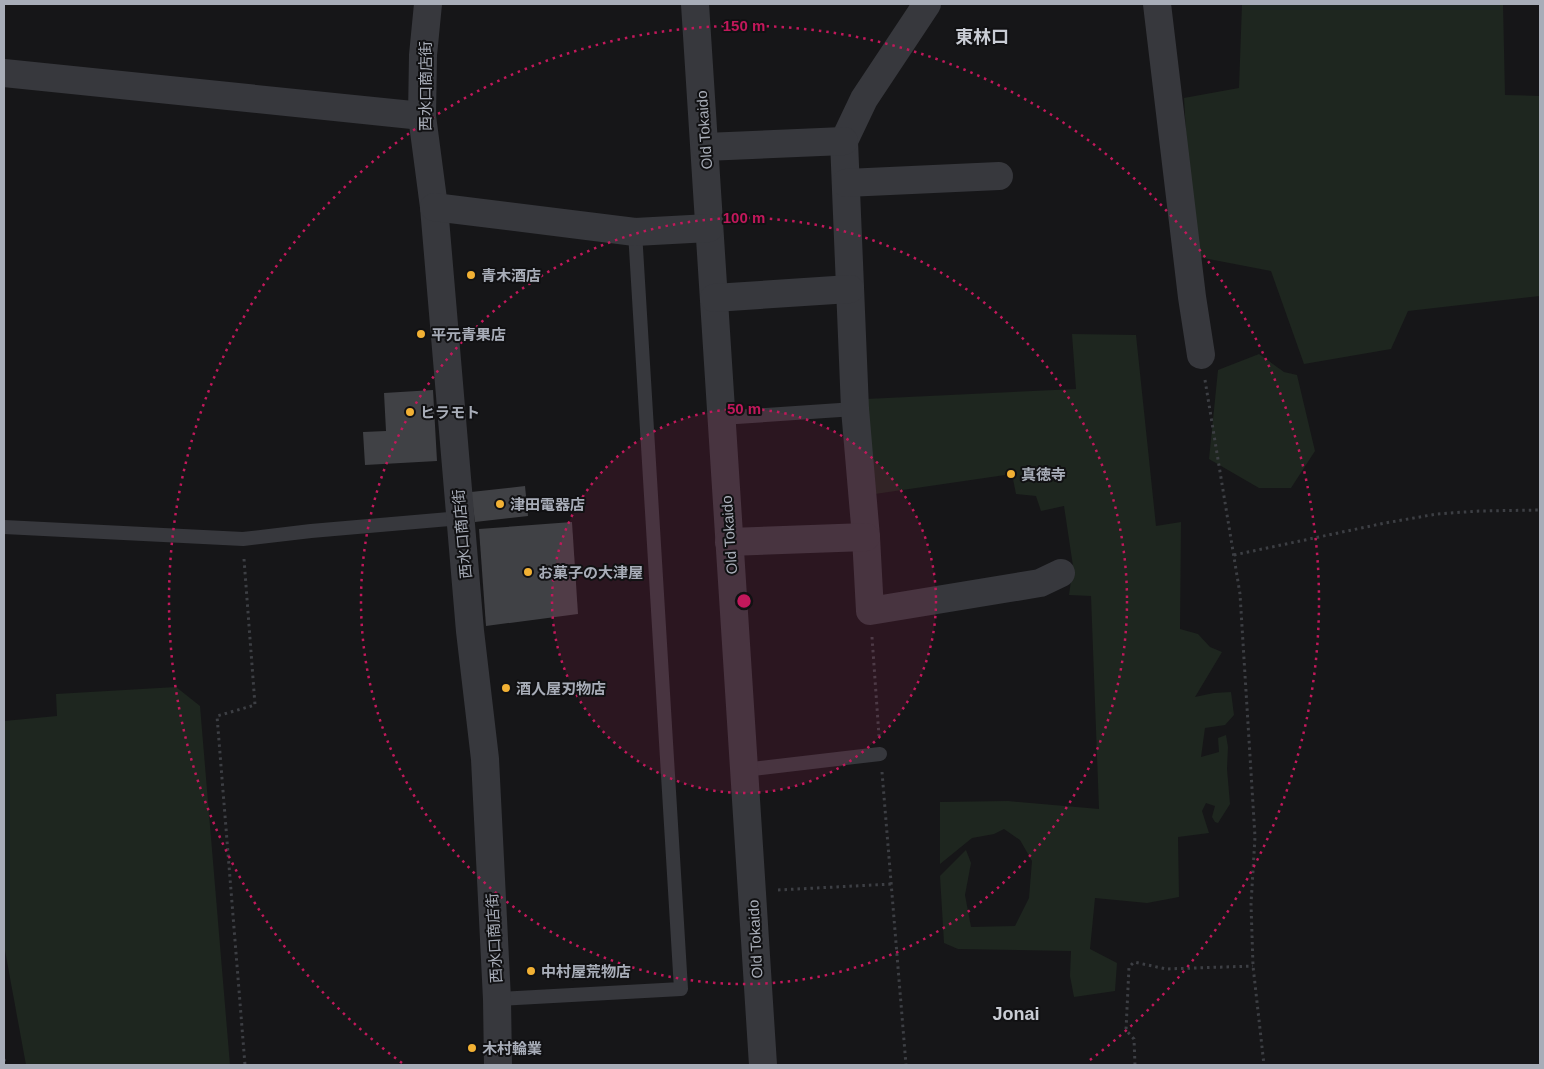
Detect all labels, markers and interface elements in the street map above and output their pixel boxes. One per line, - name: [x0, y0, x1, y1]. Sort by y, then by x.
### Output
- text: 150 m: [723, 17, 765, 34]
- district label: 東林口: [955, 27, 1009, 47]
- street label: 西水口商店街: [417, 41, 434, 131]
- street label: Old Tokaido: [693, 90, 715, 170]
- text: 100 m: [723, 209, 765, 226]
- place label: 青木酒店: [481, 267, 541, 284]
- marker: 青木酒店: [465, 269, 477, 281]
- place label: 平元青果店: [431, 326, 506, 343]
- marker: 平元青果店: [415, 328, 427, 340]
- text: 50 m: [727, 400, 761, 417]
- place label: ヒラモト: [420, 404, 480, 421]
- marker: ヒラモト: [404, 406, 416, 418]
- place label: 真徳寺: [1021, 466, 1066, 483]
- marker: 真徳寺: [1005, 468, 1017, 480]
- street label: 西水口商店街: [450, 488, 474, 580]
- street label: Old Tokaido: [718, 495, 740, 575]
- place label: 津田電器店: [510, 496, 585, 513]
- marker: 津田電器店: [494, 498, 506, 510]
- place label: お菓子の大津屋: [538, 564, 643, 581]
- marker: お菓子の大津屋: [522, 566, 534, 578]
- centre of rings: [735, 592, 753, 610]
- place label: 酒人屋刃物店: [516, 680, 606, 697]
- marker: 酒人屋刃物店: [500, 682, 512, 694]
- street label: 西水口商店街: [483, 893, 505, 983]
- street label: Old Tokaido: [744, 899, 766, 979]
- place label: 中村屋荒物店: [541, 963, 631, 980]
- marker: 中村屋荒物店: [525, 965, 537, 977]
- district label: Jonai: [992, 1004, 1040, 1024]
- place label: 木村輪業: [482, 1040, 542, 1057]
- marker: 木村輪業: [466, 1042, 478, 1054]

